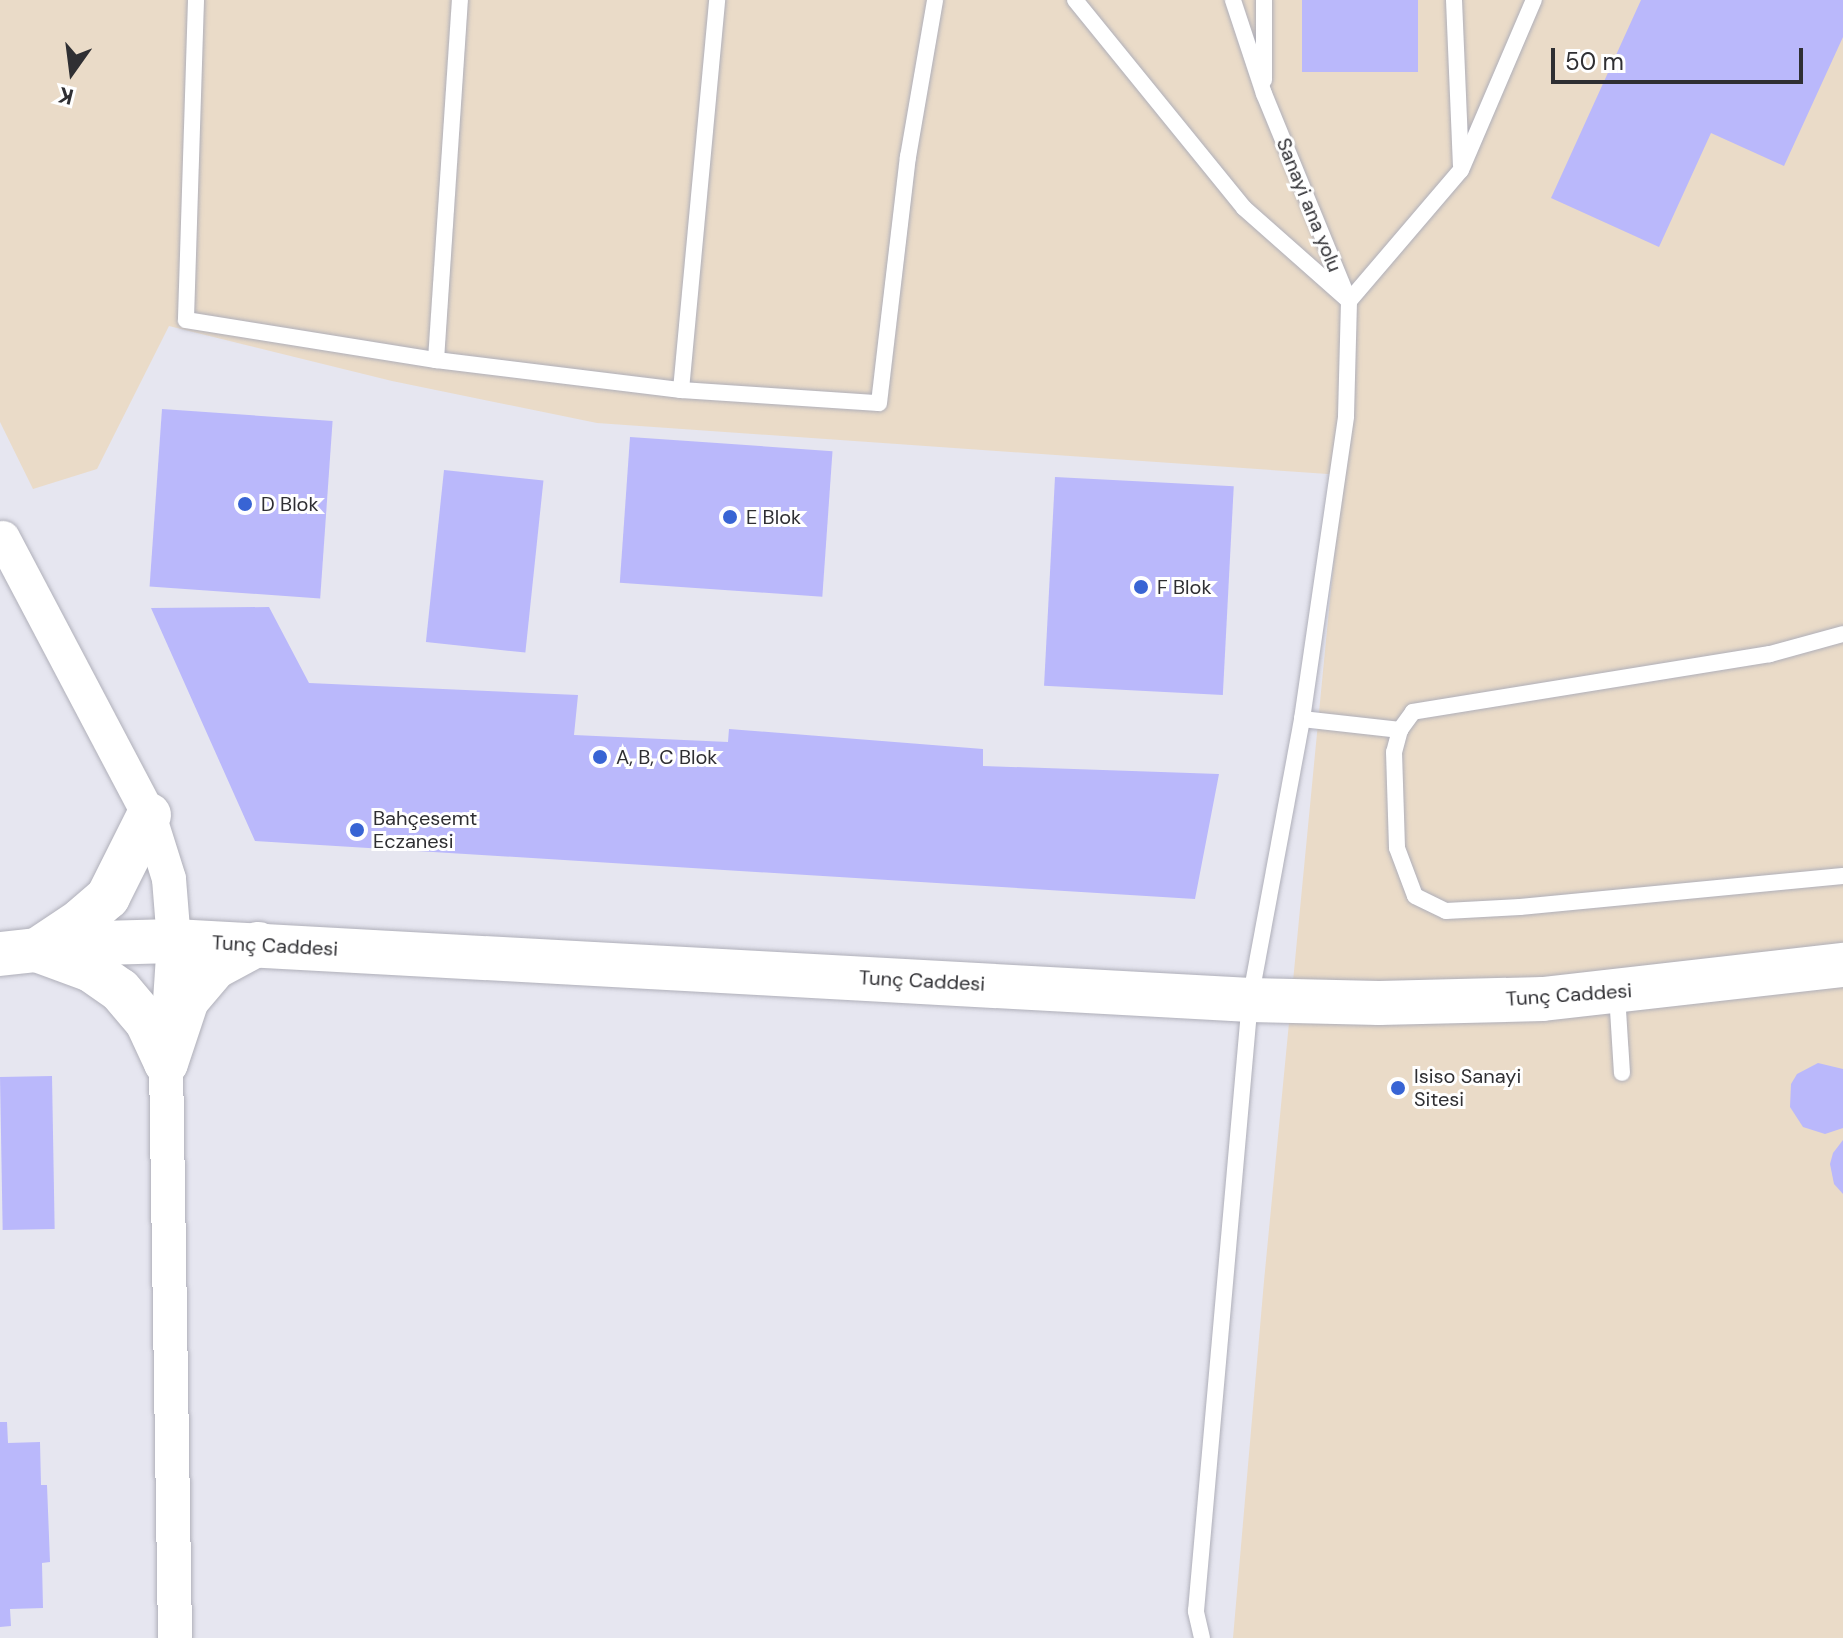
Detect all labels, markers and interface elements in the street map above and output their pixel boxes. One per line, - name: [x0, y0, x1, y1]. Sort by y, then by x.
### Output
- north arrow: [32, 32, 112, 112]
- scale bar: [1555, 32, 1807, 82]
- text: 50 m: [1565, 46, 1624, 77]
- text: K: [56, 80, 77, 112]
- street label: Sanayi ana yolu: [1271, 135, 1347, 275]
- place label: D Blok: [261, 492, 319, 516]
- marker: D Blok: [236, 495, 254, 513]
- place label: E Blok: [746, 505, 801, 529]
- marker: E Blok: [721, 508, 739, 526]
- place label: F Blok: [1157, 575, 1211, 599]
- marker: F Blok: [1132, 578, 1150, 596]
- place label: A, B, C Blok: [616, 745, 717, 769]
- marker: A, B, C Blok: [591, 748, 609, 766]
- place label: Bahçesemt Eczanesi: [373, 806, 477, 853]
- marker: Bahçesemt Eczanesi: [348, 821, 366, 839]
- street label: Tunç Caddesi: [211, 931, 339, 961]
- street label: Tunç Caddesi: [858, 966, 986, 996]
- street label: Tunç Caddesi: [1505, 979, 1633, 1011]
- place label: Isiso Sanayi Sitesi: [1414, 1064, 1521, 1111]
- marker: Isiso Sanayi Sitesi: [1389, 1079, 1407, 1097]

